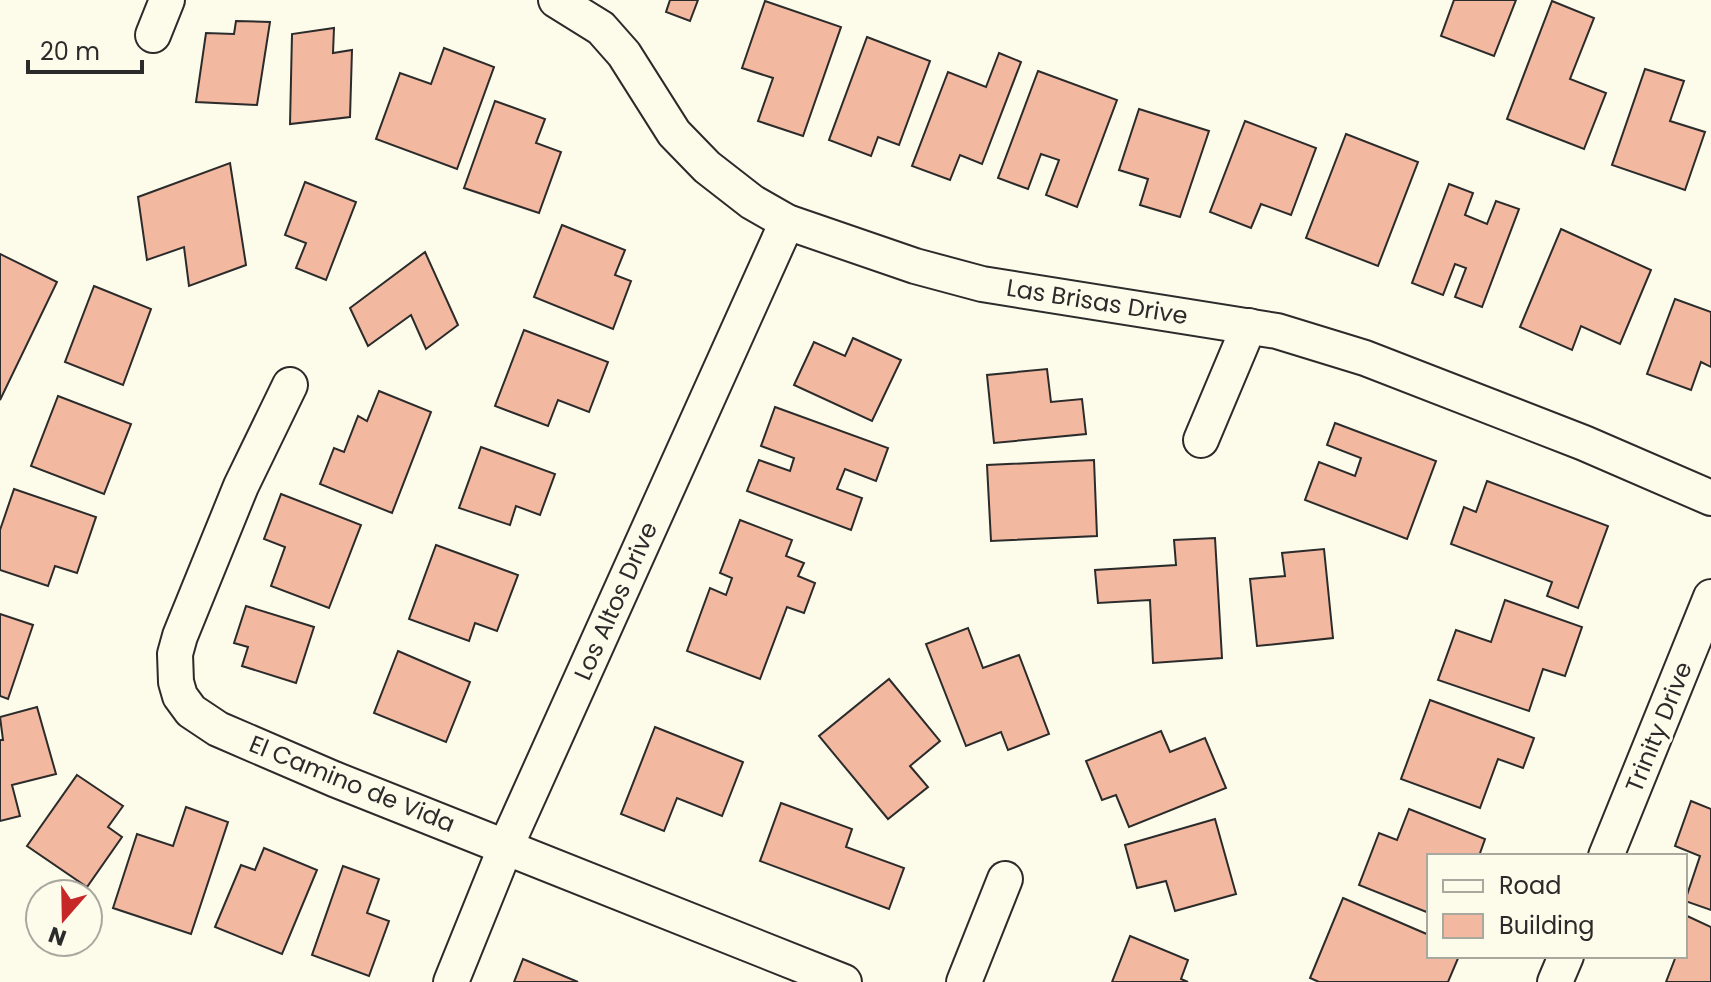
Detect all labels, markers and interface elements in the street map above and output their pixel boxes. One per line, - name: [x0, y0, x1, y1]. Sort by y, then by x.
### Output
- scale bar: [28, 24, 142, 74]
- text: 20 m: [40, 35, 100, 68]
- street label: Las Brisas Drive: [1004, 271, 1190, 332]
- street label: Los Altos Drive: [566, 516, 665, 685]
- street label: Trinity Drive: [1617, 657, 1700, 797]
- street label: El Camino de Vida: [244, 727, 460, 840]
- legend: [1427, 854, 1687, 958]
- text: Road: [1499, 869, 1561, 902]
- north arrow: [24, 878, 104, 958]
- text: Building: [1499, 909, 1595, 942]
- text: N: [44, 919, 70, 954]

